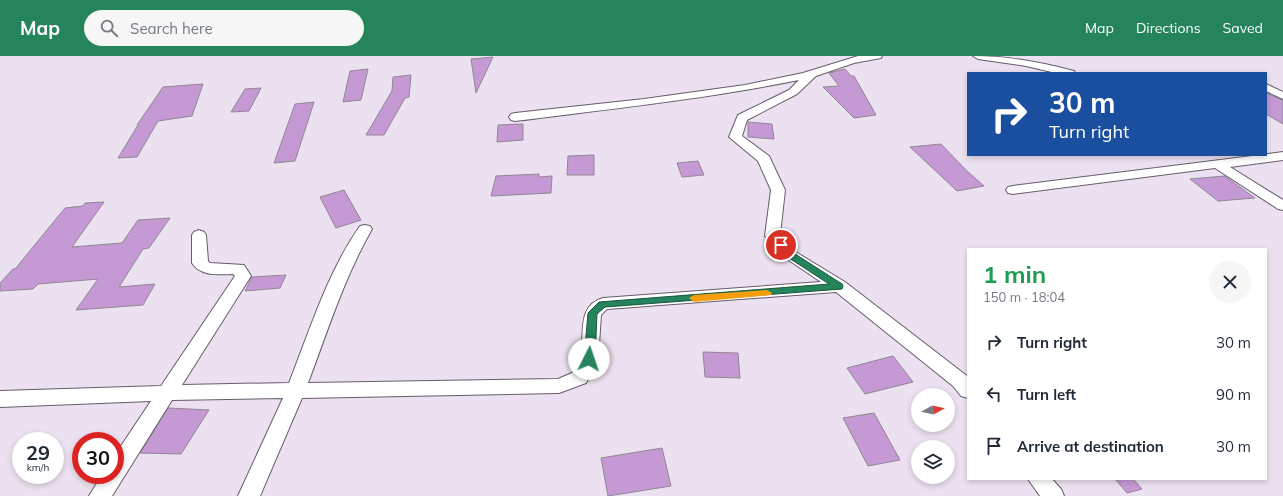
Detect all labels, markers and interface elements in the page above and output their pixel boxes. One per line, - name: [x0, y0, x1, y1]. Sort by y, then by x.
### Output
- search box: [84, 10, 364, 46]
- text: Map: [20, 16, 60, 40]
- icon: search: [98, 17, 120, 39]
- text: Search here: [130, 19, 213, 38]
- text: Map: [1085, 19, 1114, 37]
- text: Directions: [1136, 19, 1201, 37]
- text: Saved: [1223, 19, 1263, 37]
- text: 30 m: [1049, 85, 1115, 120]
- icon: right: [983, 88, 1035, 140]
- text: Turn right: [1049, 120, 1129, 143]
- pin: [764, 228, 798, 262]
- icon: arrive: [770, 234, 792, 256]
- text: 1 min: [983, 259, 1046, 289]
- button: close: [1209, 261, 1251, 303]
- text: 150 m · 18:04: [983, 289, 1065, 305]
- icon: right: [983, 331, 1005, 353]
- text: Turn right: [1017, 333, 1087, 352]
- text: 30 m: [1216, 333, 1251, 352]
- position arrow: [568, 338, 610, 380]
- icon: left: [983, 383, 1005, 405]
- text: Turn left: [1017, 385, 1076, 404]
- text: 90 m: [1216, 385, 1251, 404]
- north arrow: [911, 388, 955, 432]
- map controls: [911, 388, 955, 484]
- speed limit sign: 30: [72, 432, 124, 484]
- icon: arrive: [983, 435, 1005, 457]
- text: Arrive at destination: [1017, 437, 1164, 456]
- text: 30 m: [1216, 437, 1251, 456]
- text: 29: [26, 440, 50, 465]
- button: layers: [911, 440, 955, 484]
- text: km/h: [27, 461, 49, 474]

